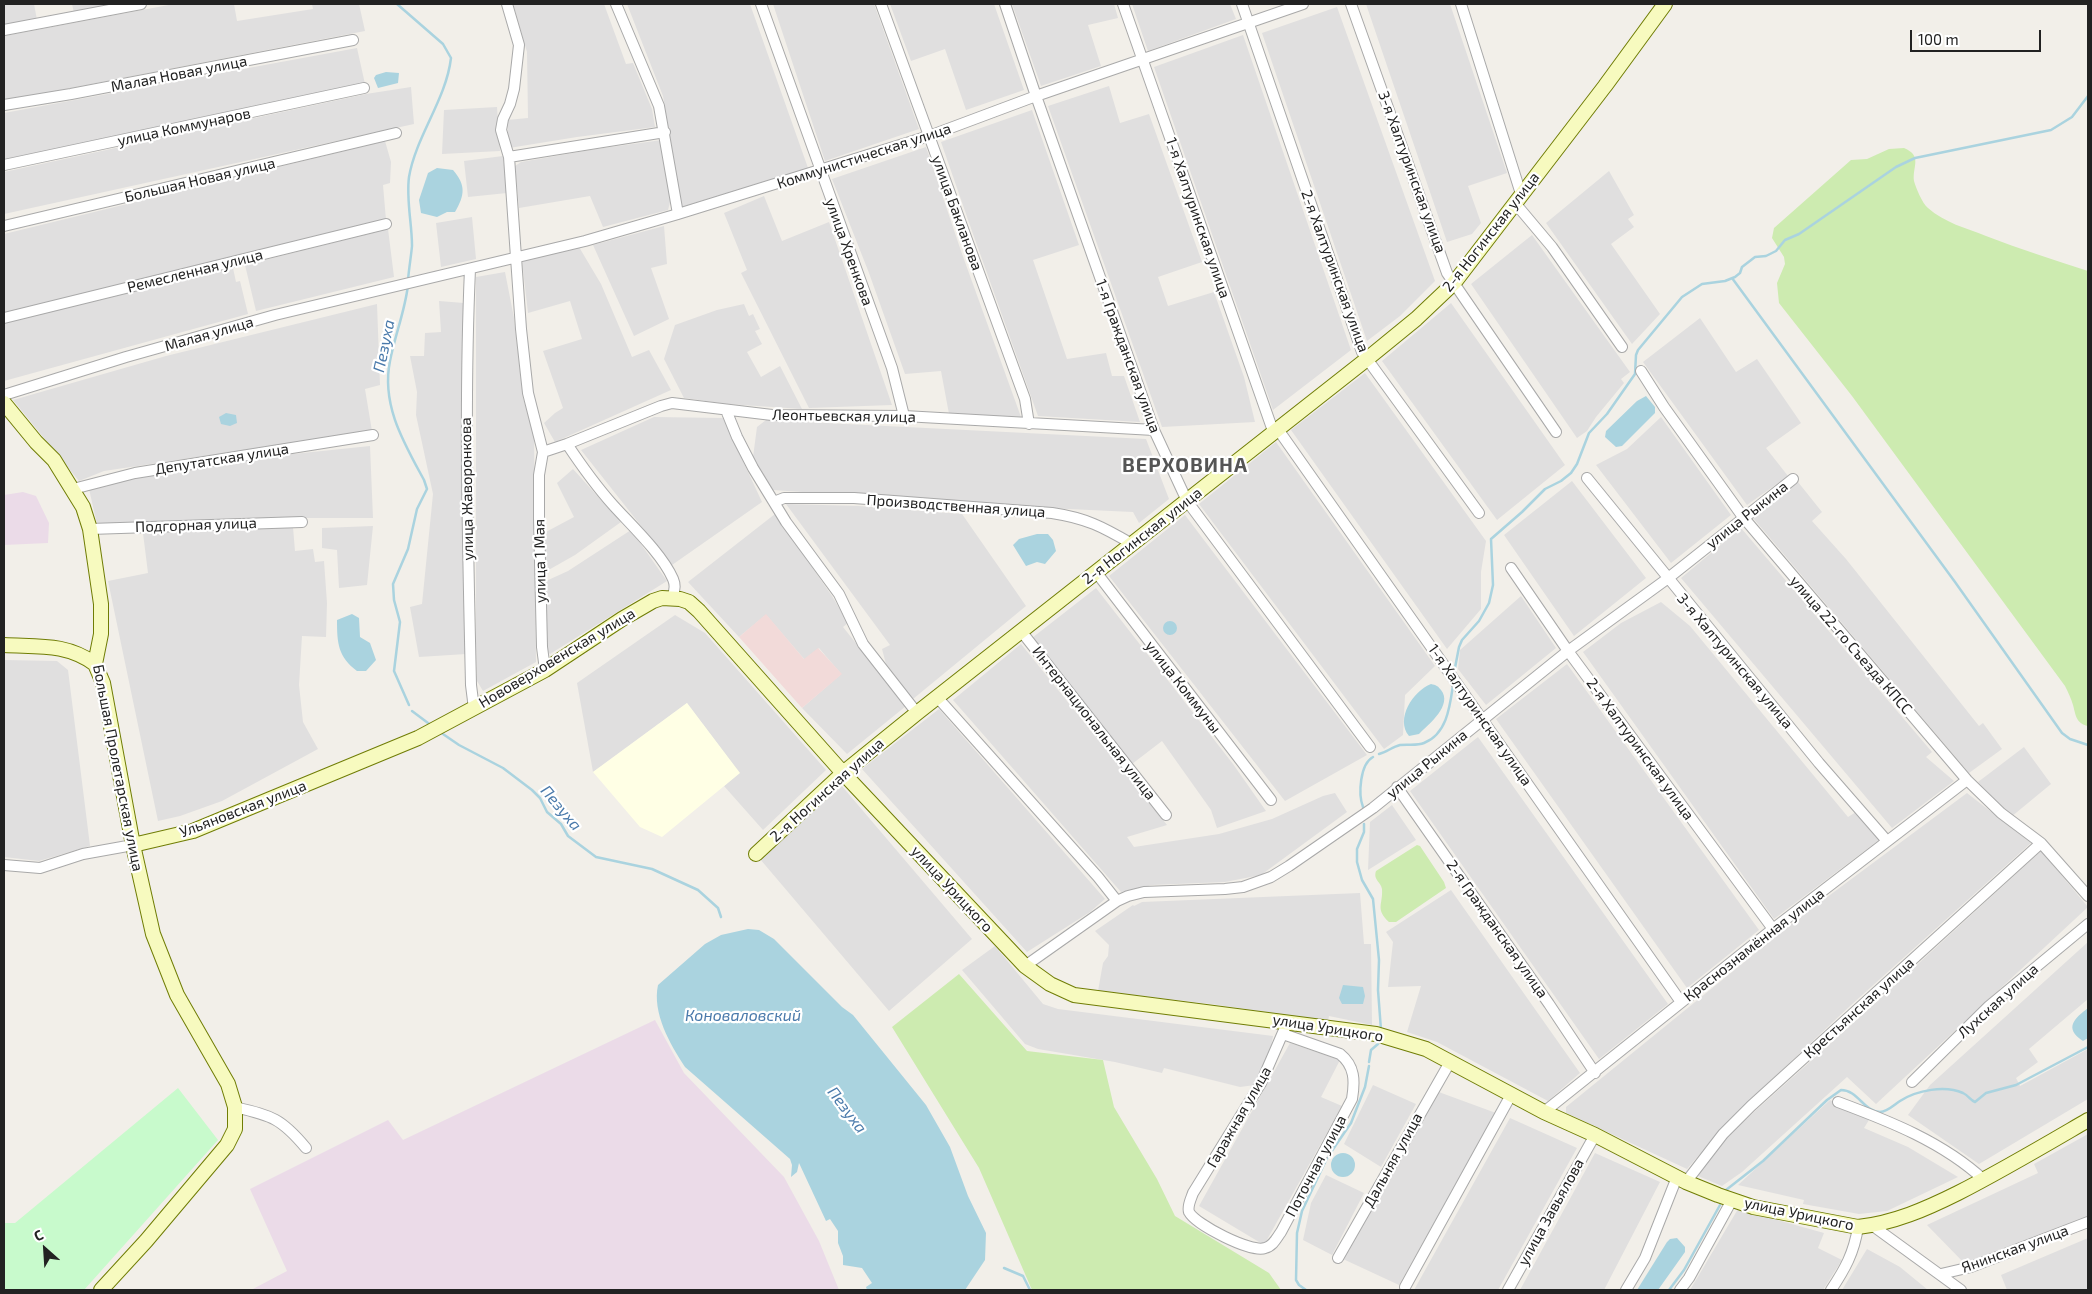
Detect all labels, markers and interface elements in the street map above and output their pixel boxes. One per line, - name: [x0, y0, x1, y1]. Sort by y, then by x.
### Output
- scale bar: [1912, 20, 2043, 52]
- text: 100 m: [1918, 30, 1959, 48]
- street label: Малая Новая улица: [109, 52, 249, 96]
- street label: 3-я Халтуринская улица: [1374, 89, 1450, 255]
- street label: улица Коммунаров: [116, 104, 252, 150]
- street label: Коммунистическая улица: [775, 119, 953, 193]
- street label: 1-я Халтуринская улица: [1162, 135, 1234, 301]
- street label: улица Бакланова: [928, 153, 986, 273]
- street label: Большая Новая улица: [123, 154, 277, 206]
- street label: 2-я Ногинская улица: [1439, 169, 1543, 295]
- street label: 2-я Халтуринская улица: [1297, 187, 1373, 355]
- street label: улица Хренкова: [821, 196, 877, 308]
- street label: Ремесленная улица: [125, 245, 265, 297]
- street label: 1-я Гражданская улица: [1092, 277, 1164, 435]
- street label: Малая улица: [163, 313, 255, 355]
- water label: Пезуха: [369, 318, 399, 374]
- street label: Леонтьевская улица: [772, 406, 916, 426]
- street label: улица Жаворонкова: [457, 417, 477, 561]
- street label: Депутатская улица: [154, 440, 290, 478]
- district label: ВЕРХОВИНА: [1121, 453, 1249, 477]
- street label: улица Рыкина: [1703, 478, 1791, 552]
- street label: 2-я Ногинская улица: [1079, 484, 1205, 588]
- street label: Производственная улица: [866, 491, 1046, 521]
- street label: Подгорная улица: [135, 514, 257, 536]
- street label: улица 1 Мая: [530, 519, 550, 603]
- street label: улица 22-го Съезда КПСС: [1786, 572, 1916, 718]
- street label: 3-я Халтуринская улица: [1673, 590, 1797, 732]
- street label: Нововерховенская улица: [476, 604, 638, 712]
- street label: улица Коммуны: [1141, 637, 1225, 737]
- street label: 1-я Халтуринская улица: [1424, 641, 1536, 789]
- street label: Интернациональная улица: [1028, 643, 1160, 803]
- street label: Большая Пролетарская улица: [89, 663, 147, 873]
- street label: 2-я Халтуринская улица: [1582, 674, 1698, 824]
- street label: улица Рыкина: [1383, 726, 1471, 802]
- street label: 2-я Ногинская улица: [766, 734, 888, 846]
- street label: Ульяновская улица: [177, 777, 309, 841]
- water label: Пезуха: [537, 781, 585, 835]
- street label: улица Урицкого: [907, 842, 997, 936]
- street label: 2-я Гражданская улица: [1442, 856, 1552, 1002]
- street label: Краснознамённая улица: [1680, 885, 1828, 1005]
- street label: Крестьянская улица: [1800, 954, 1918, 1062]
- street label: Лухская улица: [1954, 960, 2042, 1042]
- water label: Коноваловский: [685, 1006, 801, 1026]
- street label: улица Урицкого: [1271, 1010, 1385, 1046]
- street label: Гаражная улица: [1203, 1063, 1275, 1171]
- water label: Пезуха: [823, 1083, 871, 1137]
- street label: Дальняя улица: [1360, 1110, 1426, 1210]
- street label: Поточная улица: [1282, 1112, 1350, 1220]
- street label: улица Завьялова: [1514, 1155, 1588, 1269]
- street label: улица Урицкого: [1743, 1194, 1855, 1234]
- street label: Янинская улица: [1959, 1221, 2071, 1277]
- north arrow: [20, 1224, 70, 1274]
- text: С: [31, 1226, 46, 1245]

